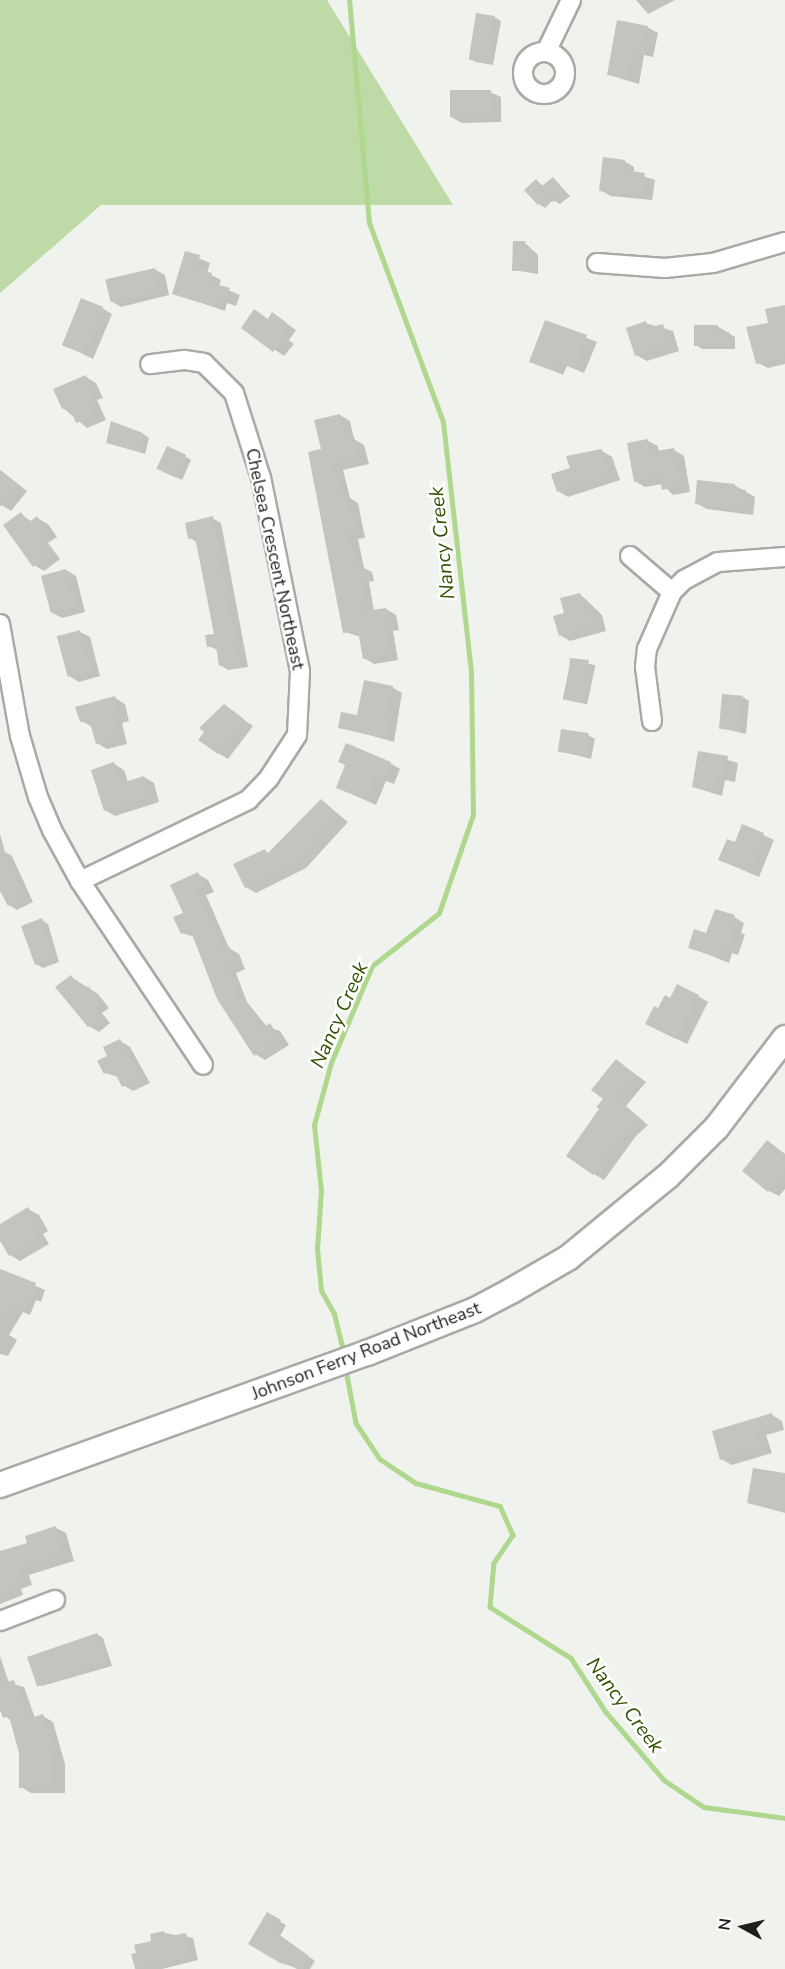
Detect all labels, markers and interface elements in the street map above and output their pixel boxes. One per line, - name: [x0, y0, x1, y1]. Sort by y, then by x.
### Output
- street label: Chelsea Crescent Northeast: [241, 446, 309, 672]
- water label: Nancy Creek: [424, 485, 460, 601]
- water label: Nancy Creek: [305, 958, 373, 1072]
- street label: Johnson Ferry Road Northeast: [248, 1297, 484, 1405]
- water label: Nancy Creek: [581, 1653, 669, 1757]
- north arrow: [713, 1897, 773, 1957]
- text: N: [713, 1917, 737, 1932]

